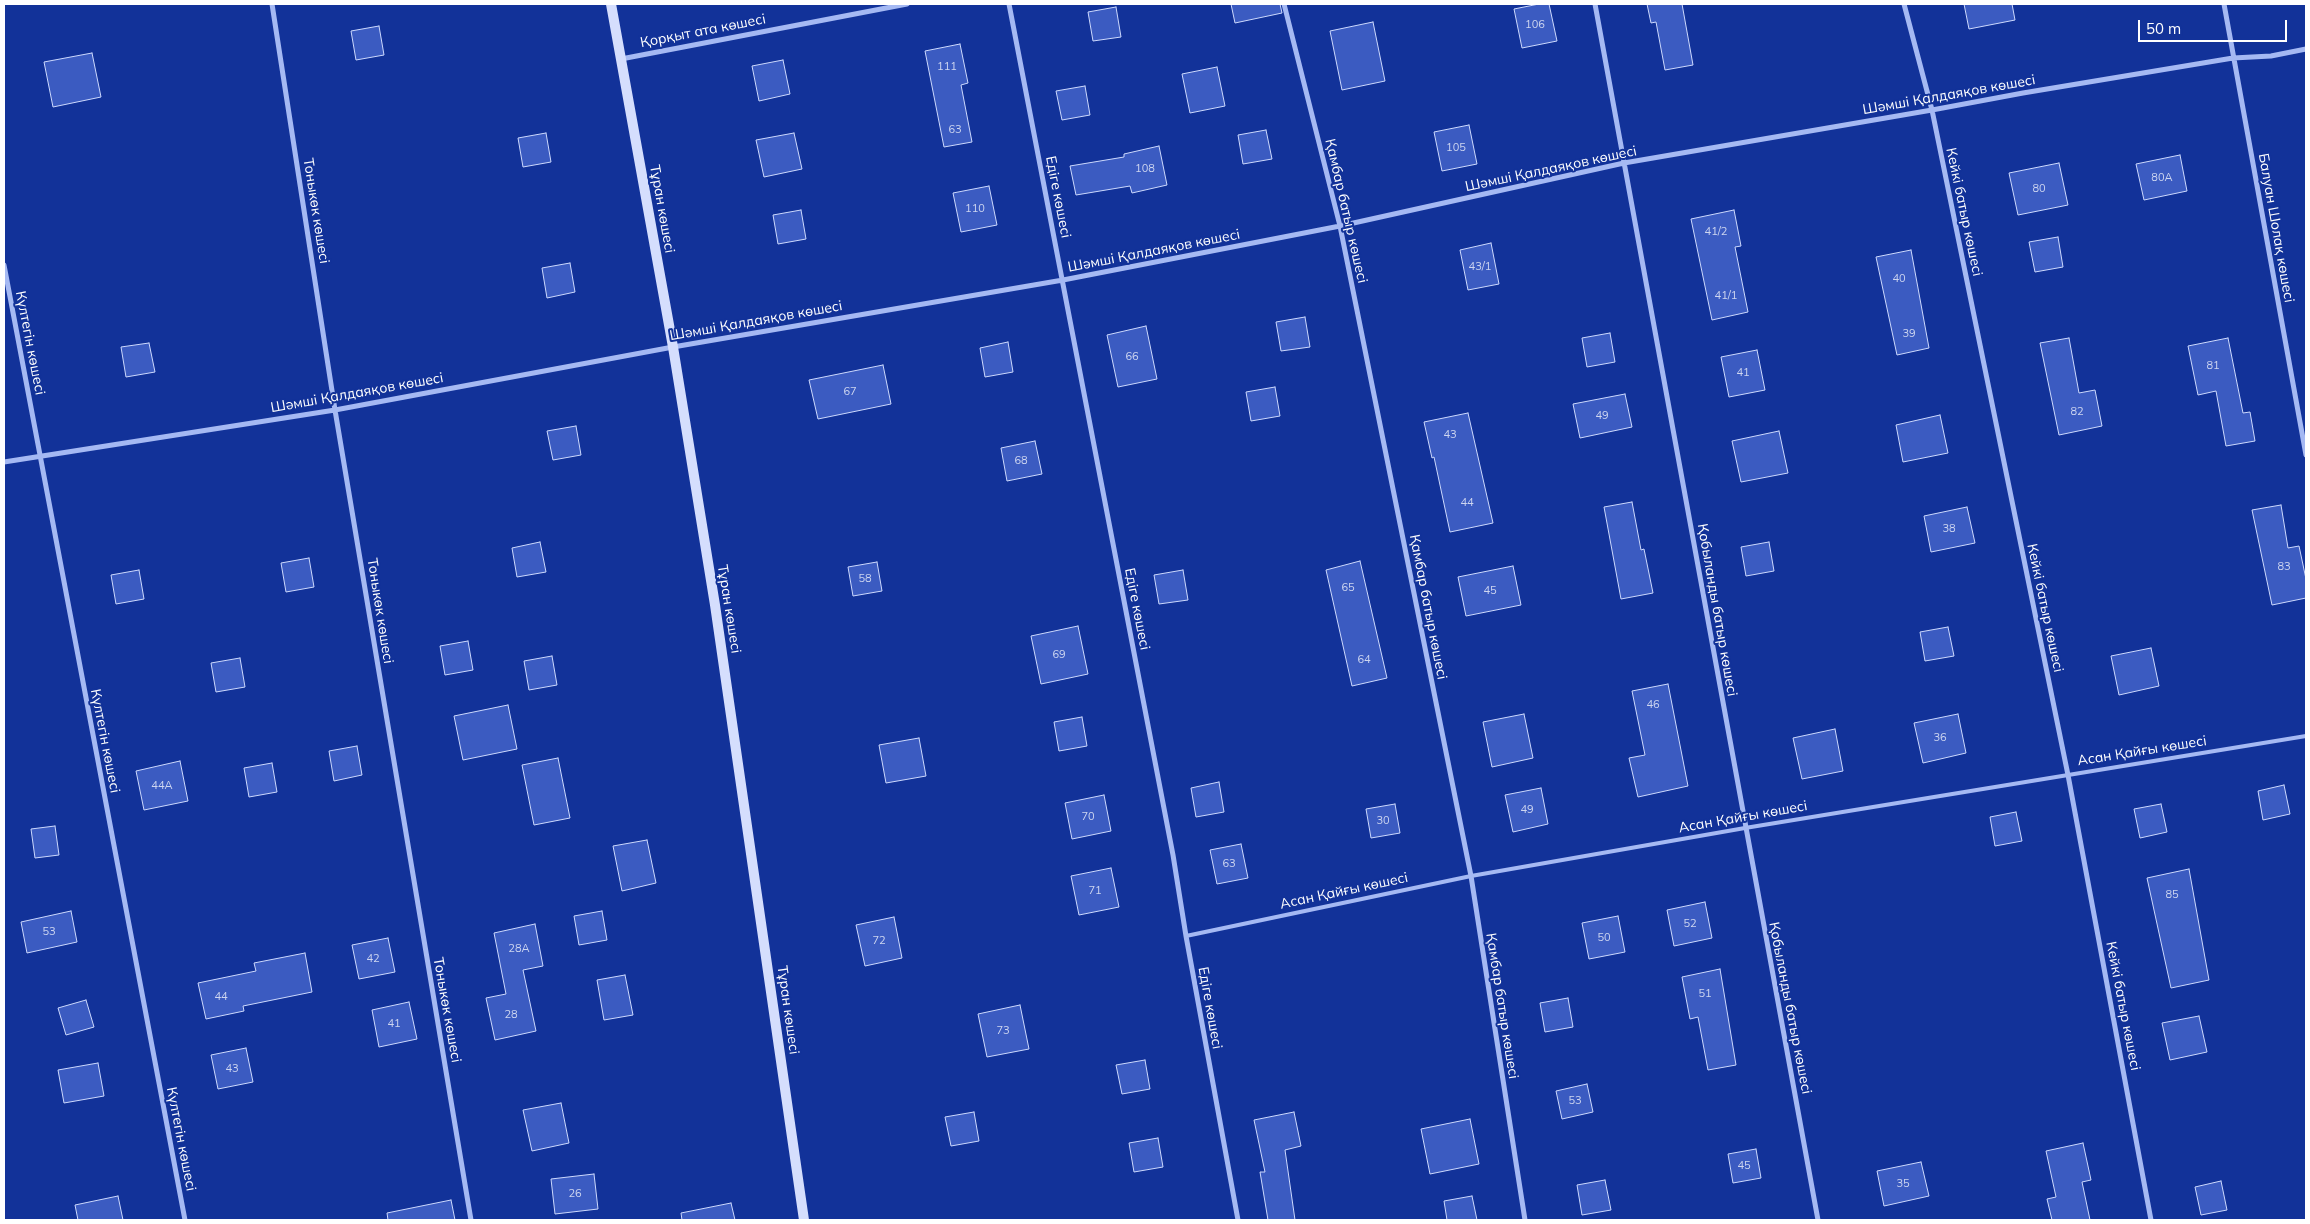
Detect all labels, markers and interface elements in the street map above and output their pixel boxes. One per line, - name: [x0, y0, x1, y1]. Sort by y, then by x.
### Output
- scale bar: [2140, 10, 2289, 42]
- street label: Қорқыт ата көшесі: [639, 11, 767, 51]
- house number: 106: [1525, 18, 1545, 32]
- text: 50 m: [2146, 19, 2181, 38]
- house number: 111: [937, 60, 957, 74]
- street label: Шәмші Қалдаяқов көшесі: [1861, 72, 2037, 118]
- house number: 63: [948, 123, 962, 137]
- street label: Қамбар батыр көшесі: [1321, 137, 1371, 285]
- house number: 105: [1446, 141, 1466, 155]
- street label: Шәмші Қалдаяқов көшесі: [1464, 143, 1638, 195]
- street label: Кейкі батыр көшесі: [1942, 146, 1986, 278]
- street label: Балуан Шолақ көшесі: [2255, 152, 2297, 304]
- street label: Едіге көшесі: [1042, 155, 1074, 239]
- street label: Тоныкөк көшесі: [299, 157, 333, 265]
- house number: 108: [1135, 162, 1155, 176]
- street label: Тұран көшесі: [646, 163, 678, 255]
- house number: 80А: [2151, 171, 2173, 185]
- house number: 80: [2032, 182, 2046, 196]
- house number: 110: [965, 202, 985, 216]
- house number: 41/2: [1705, 225, 1727, 239]
- street label: Шәмші Қалдаяқов көшесі: [1066, 226, 1242, 276]
- house number: 43/1: [1469, 260, 1491, 274]
- house number: 40: [1892, 272, 1906, 286]
- house number: 41/1: [1715, 289, 1737, 303]
- street label: Күлтегін көшесі: [12, 290, 48, 396]
- street label: Шәмші Қалдаяқов көшесі: [668, 298, 844, 344]
- house number: 39: [1902, 327, 1916, 341]
- house number: 66: [1125, 350, 1139, 364]
- house number: 81: [2206, 359, 2220, 373]
- house number: 41: [1736, 366, 1750, 380]
- street label: Шәмші Қалдаяқов көшесі: [269, 370, 445, 416]
- house number: 67: [843, 385, 857, 399]
- house number: 82: [2070, 405, 2084, 419]
- house number: 49: [1595, 409, 1609, 423]
- house number: 43: [1443, 428, 1457, 442]
- house number: 68: [1014, 454, 1028, 468]
- house number: 44: [1460, 496, 1474, 510]
- street label: Қобыланды батыр көшесі: [1694, 522, 1740, 698]
- house number: 38: [1942, 522, 1956, 536]
- street label: Қамбар батыр көшесі: [1406, 533, 1450, 681]
- street label: Кейкі батыр көшесі: [2023, 542, 2067, 674]
- street label: Тоныкөк көшесі: [363, 557, 397, 665]
- house number: 83: [2277, 560, 2291, 574]
- street label: Тұран көшесі: [714, 564, 744, 654]
- street label: Едіге көшесі: [1121, 567, 1153, 651]
- house number: 58: [858, 572, 872, 586]
- house number: 65: [1341, 581, 1355, 595]
- house number: 45: [1483, 584, 1497, 598]
- house number: 69: [1052, 648, 1066, 662]
- house number: 64: [1357, 653, 1371, 667]
- street label: Күлтегін көшесі: [87, 688, 123, 794]
- house number: 46: [1646, 698, 1660, 712]
- house number: 36: [1933, 731, 1947, 745]
- street label: Асан Қайғы көшесі: [2076, 733, 2208, 769]
- house number: 44А: [151, 779, 173, 793]
- street label: Асан Қайғы көшесі: [1677, 797, 1809, 837]
- house number: 49: [1520, 803, 1534, 817]
- house number: 70: [1081, 810, 1095, 824]
- house number: 30: [1376, 814, 1390, 828]
- house number: 63: [1222, 857, 1236, 871]
- street label: Асан Қайғы көшесі: [1278, 869, 1410, 913]
- house number: 71: [1088, 884, 1102, 898]
- house number: 85: [2165, 888, 2179, 902]
- house number: 52: [1683, 917, 1697, 931]
- street label: Қобыланды батыр көшесі: [1765, 920, 1815, 1096]
- house number: 53: [42, 925, 56, 939]
- house number: 50: [1597, 931, 1611, 945]
- street label: Қамбар батыр көшесі: [1482, 932, 1522, 1080]
- house number: 72: [872, 934, 886, 948]
- street label: Кейкі батыр көшесі: [2102, 940, 2144, 1072]
- house number: 28А: [508, 942, 530, 956]
- house number: 42: [366, 952, 380, 966]
- street label: Тоныкөк көшесі: [429, 956, 465, 1064]
- street label: Тұран көшесі: [773, 965, 803, 1055]
- street label: Едіге көшесі: [1194, 966, 1226, 1050]
- house number: 51: [1698, 987, 1712, 1001]
- house number: 44: [214, 990, 228, 1004]
- house number: 28: [504, 1008, 518, 1022]
- house number: 41: [387, 1017, 401, 1031]
- house number: 73: [996, 1024, 1010, 1038]
- house number: 43: [225, 1062, 239, 1076]
- street label: Күлтегін көшесі: [163, 1086, 199, 1192]
- house number: 53: [1568, 1094, 1582, 1108]
- house number: 45: [1737, 1159, 1751, 1173]
- house number: 35: [1896, 1177, 1910, 1191]
- house number: 26: [568, 1187, 582, 1201]

